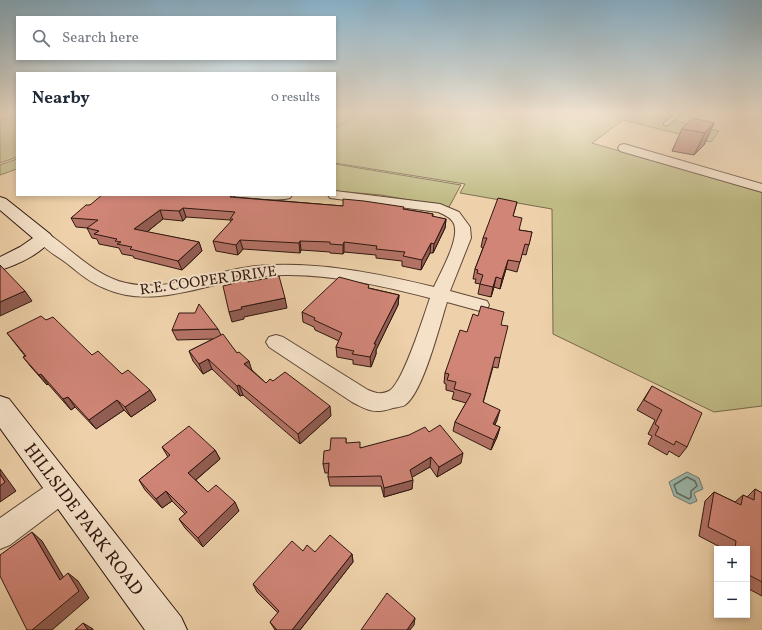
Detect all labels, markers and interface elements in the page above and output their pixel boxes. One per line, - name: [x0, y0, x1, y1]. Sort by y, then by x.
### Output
- search box: [16, 16, 336, 60]
- icon: search: [30, 27, 52, 49]
- text: Search here: [62, 28, 139, 49]
- text: Nearby: [32, 87, 90, 110]
- text: 0 results: [271, 89, 320, 107]
- street label: R.E. COOPER DRIVE: [139, 262, 278, 301]
- street label: HILLSIDE PARK ROAD: [17, 438, 149, 601]
- map controls: [714, 546, 750, 618]
- button: +: [714, 546, 750, 582]
- button: −: [714, 582, 750, 618]

